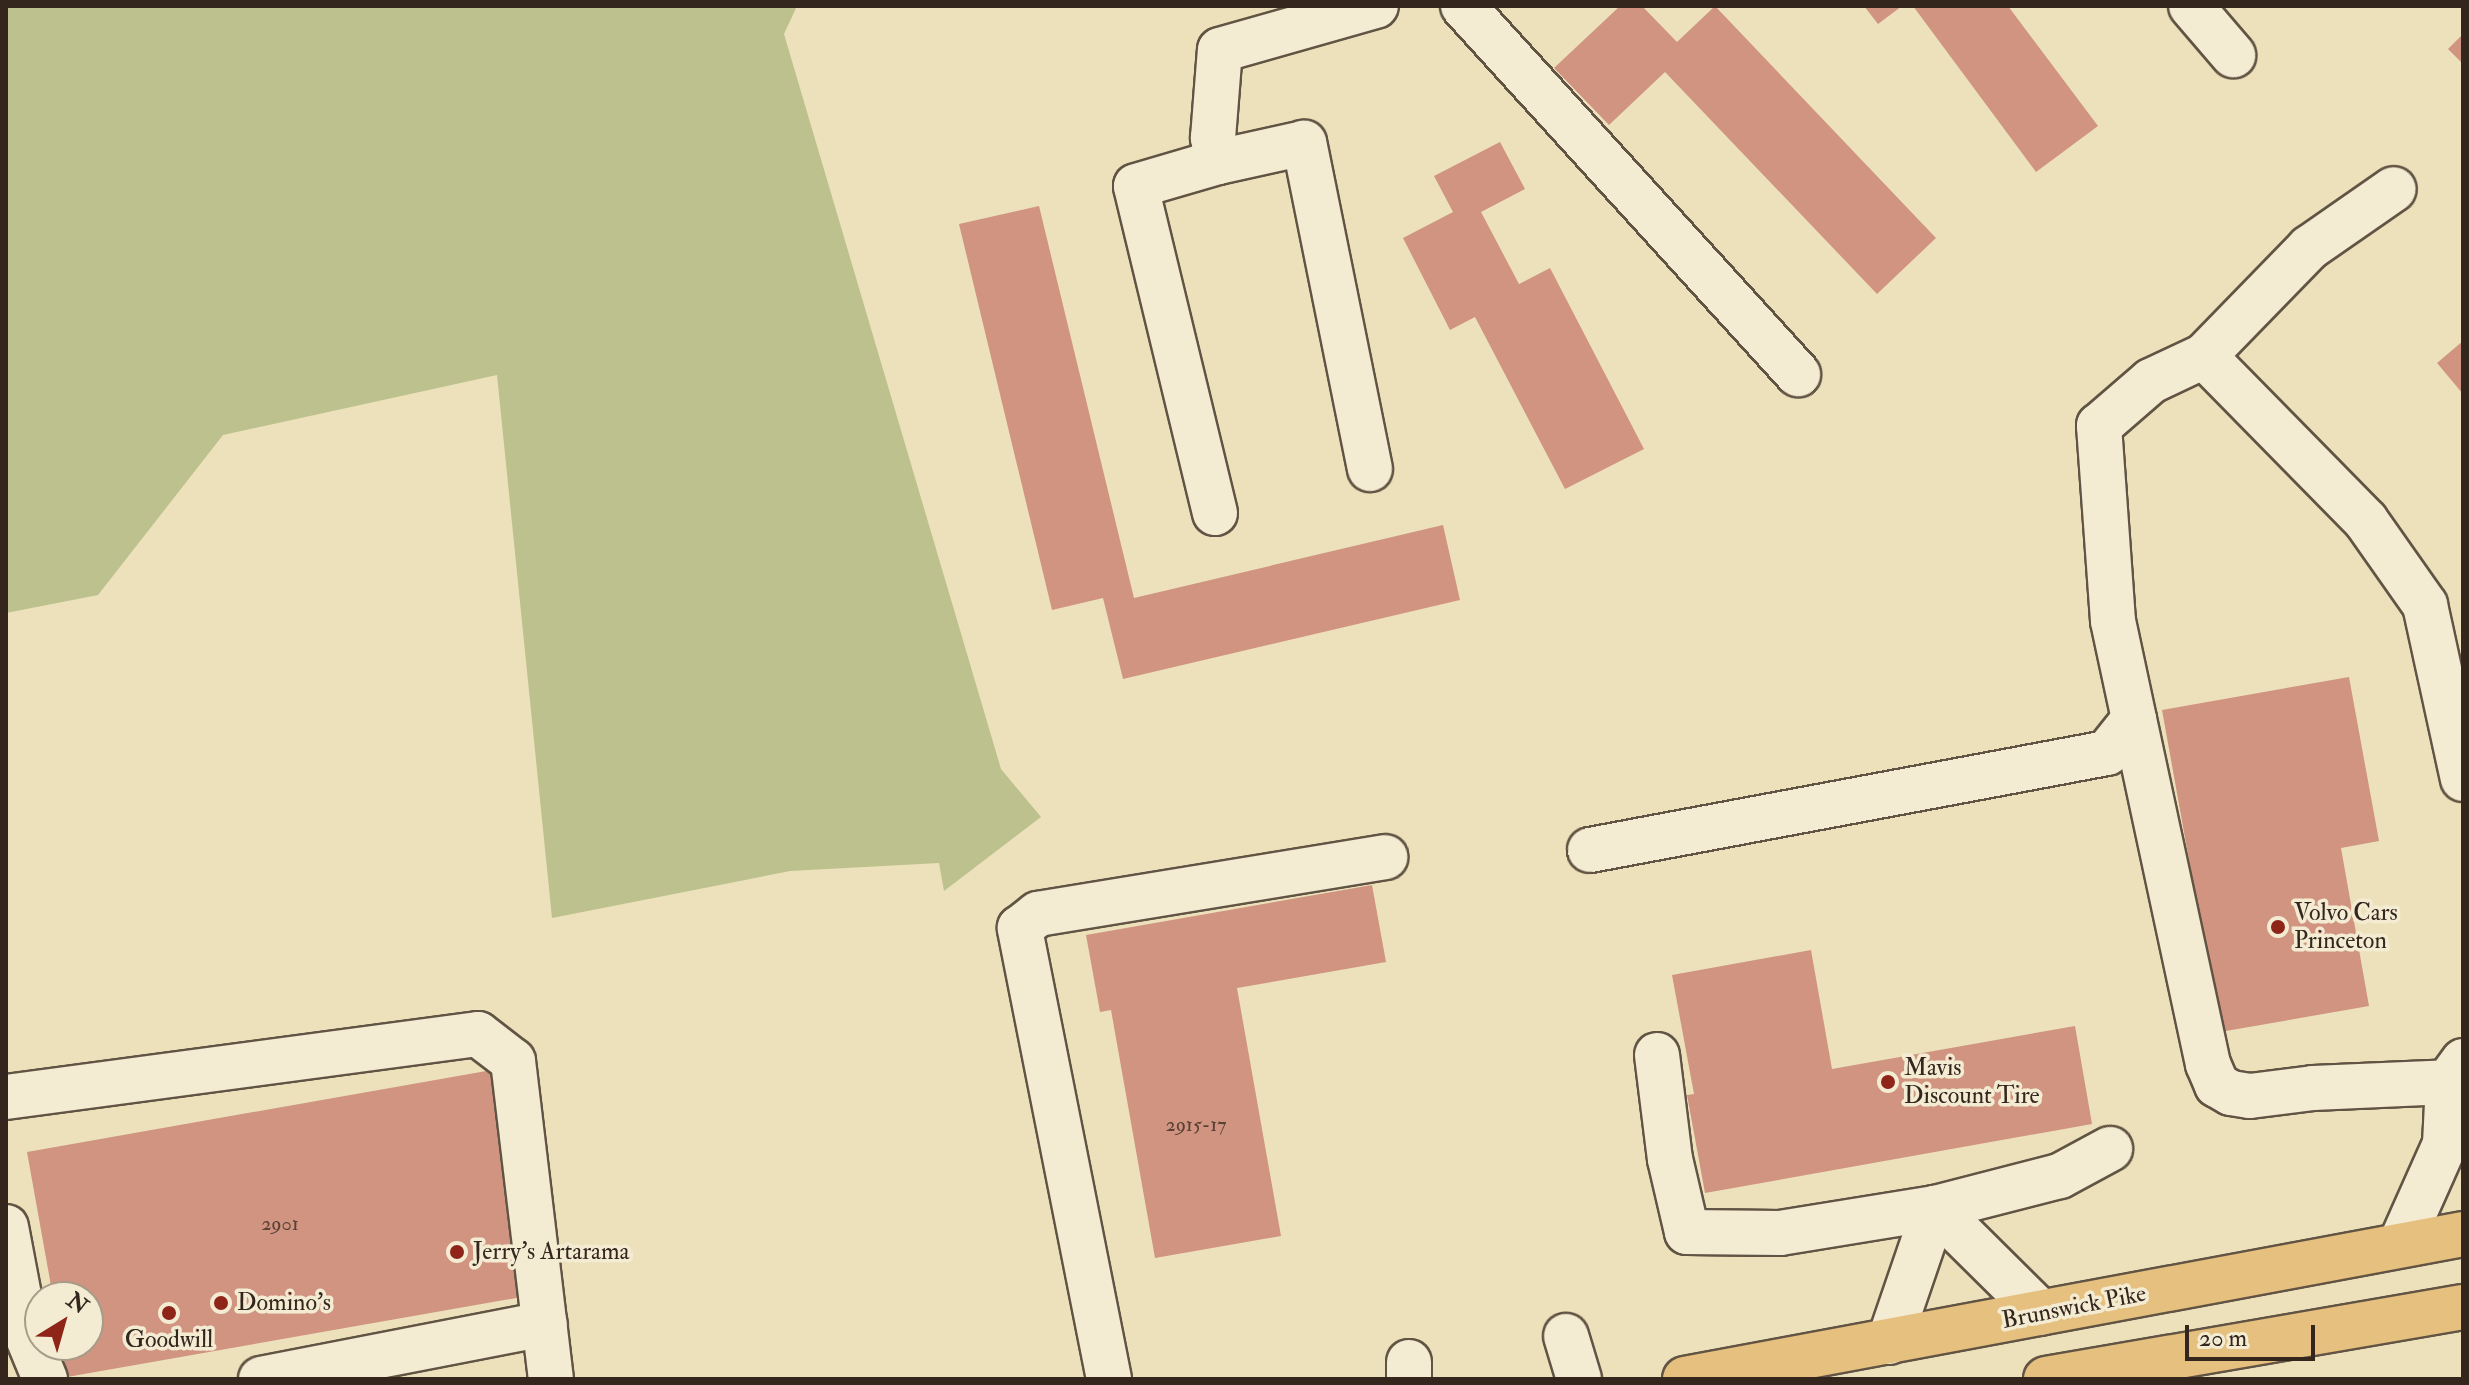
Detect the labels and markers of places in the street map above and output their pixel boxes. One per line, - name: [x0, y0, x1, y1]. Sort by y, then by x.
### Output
- place label: Volvo Cars Princeton: [2294, 899, 2398, 955]
- marker: Volvo Cars Princeton: [2269, 918, 2287, 936]
- place label: Mavis Discount Tire: [1904, 1054, 2040, 1110]
- marker: Mavis Discount Tire: [1879, 1073, 1897, 1091]
- place label: Jerry's Artarama: [473, 1238, 629, 1266]
- marker: Jerry's Artarama: [448, 1243, 466, 1261]
- place label: Domino's: [237, 1289, 331, 1317]
- marker: Domino's: [212, 1294, 230, 1312]
- marker: Goodwill: [160, 1304, 178, 1322]
- place label: Goodwill: [125, 1326, 213, 1354]

